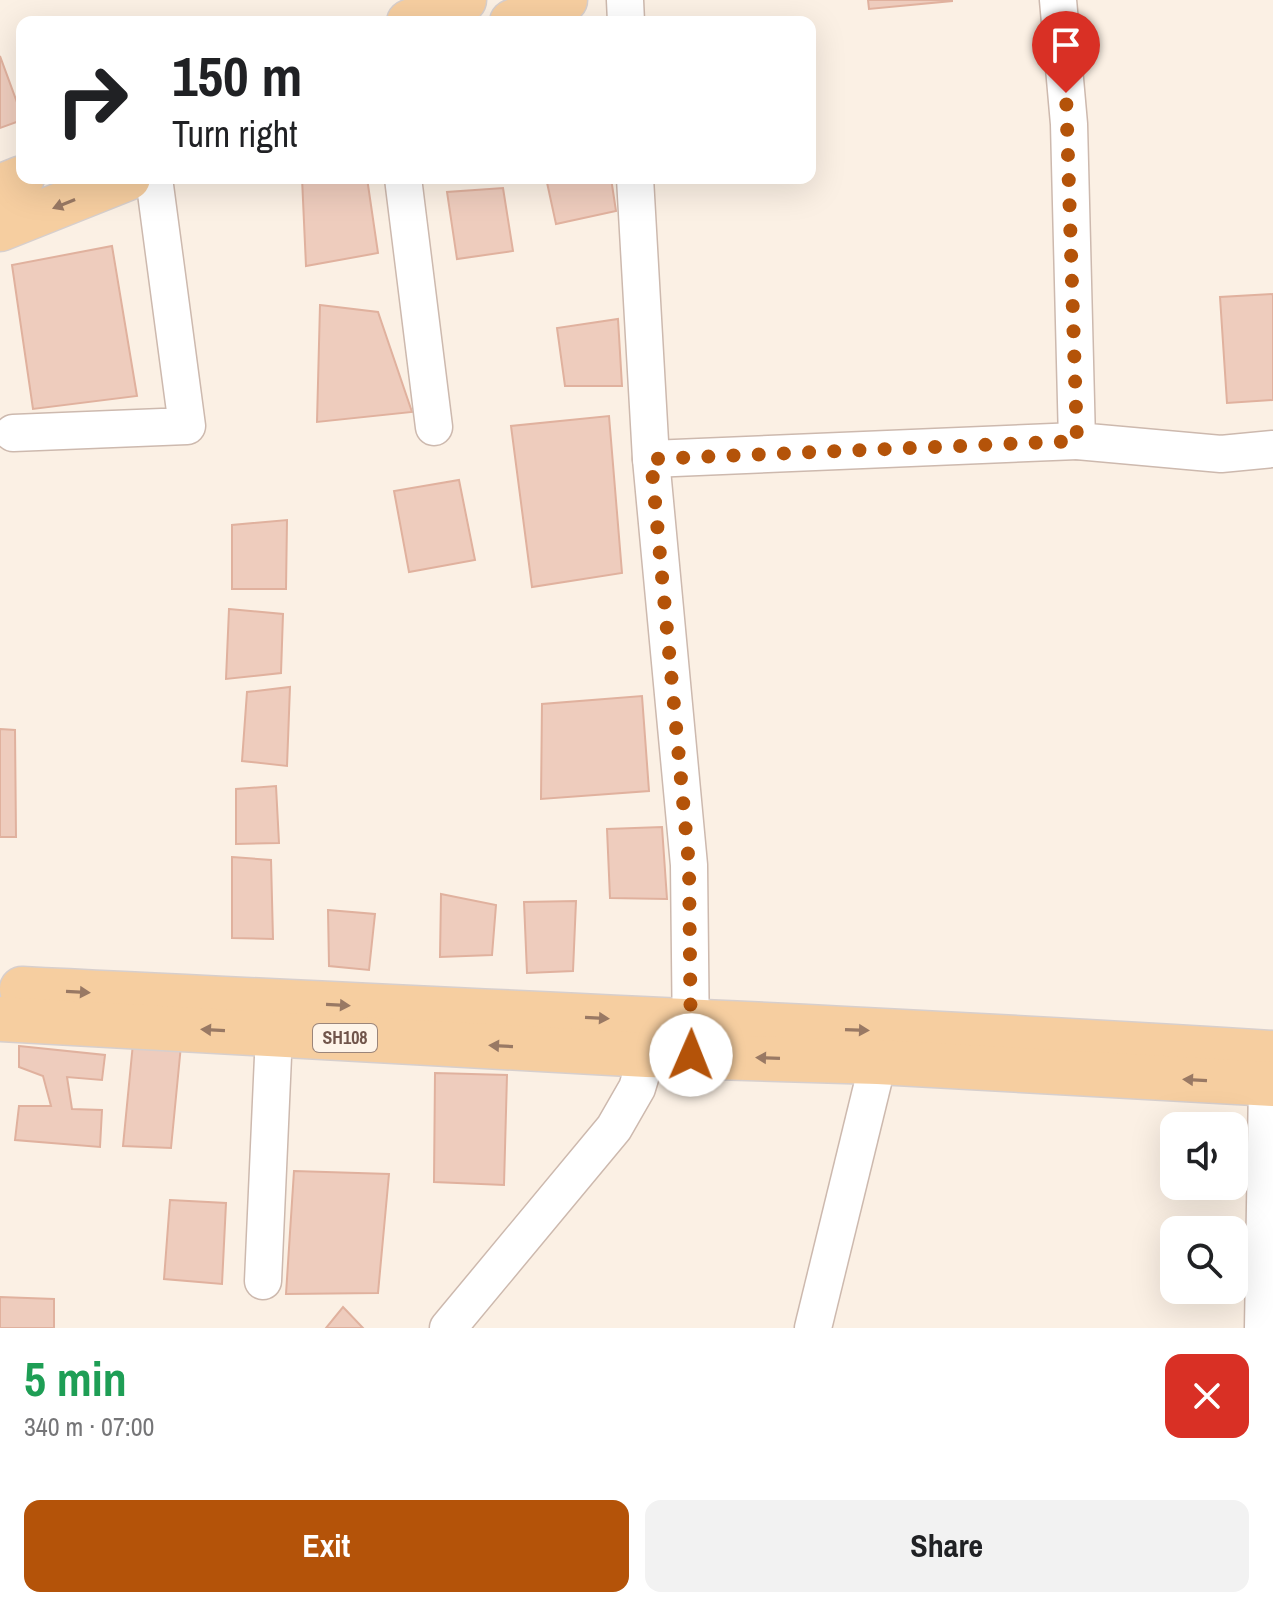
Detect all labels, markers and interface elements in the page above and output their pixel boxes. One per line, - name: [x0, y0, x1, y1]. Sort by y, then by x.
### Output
- pin: [1032, 11, 1100, 93]
- icon: arrive: [1044, 23, 1088, 67]
- text: 150 m: [172, 38, 302, 113]
- icon: right: [40, 48, 144, 152]
- text: Turn right: [172, 110, 297, 158]
- one-way arrow: [52, 198, 76, 211]
- one-way arrow: [66, 986, 91, 999]
- one-way arrow: [326, 999, 351, 1012]
- one-way arrow: [585, 1012, 610, 1025]
- position arrow: [649, 1013, 733, 1097]
- one-way arrow: [845, 1023, 870, 1036]
- one-way arrow: [200, 1024, 225, 1037]
- road number: SH108: [313, 1024, 377, 1052]
- one-way arrow: [488, 1040, 513, 1053]
- one-way arrow: [755, 1051, 780, 1064]
- one-way arrow: [1182, 1073, 1207, 1086]
- map controls: [1160, 1112, 1248, 1304]
- button: sound: [1160, 1112, 1248, 1200]
- button: search: [1160, 1216, 1248, 1304]
- text: 5 min: [24, 1346, 127, 1411]
- button: close: [1165, 1354, 1249, 1438]
- text: 340 m · 07:00: [24, 1409, 154, 1444]
- button: Exit: [24, 1500, 629, 1592]
- button: Share: [645, 1500, 1249, 1592]

